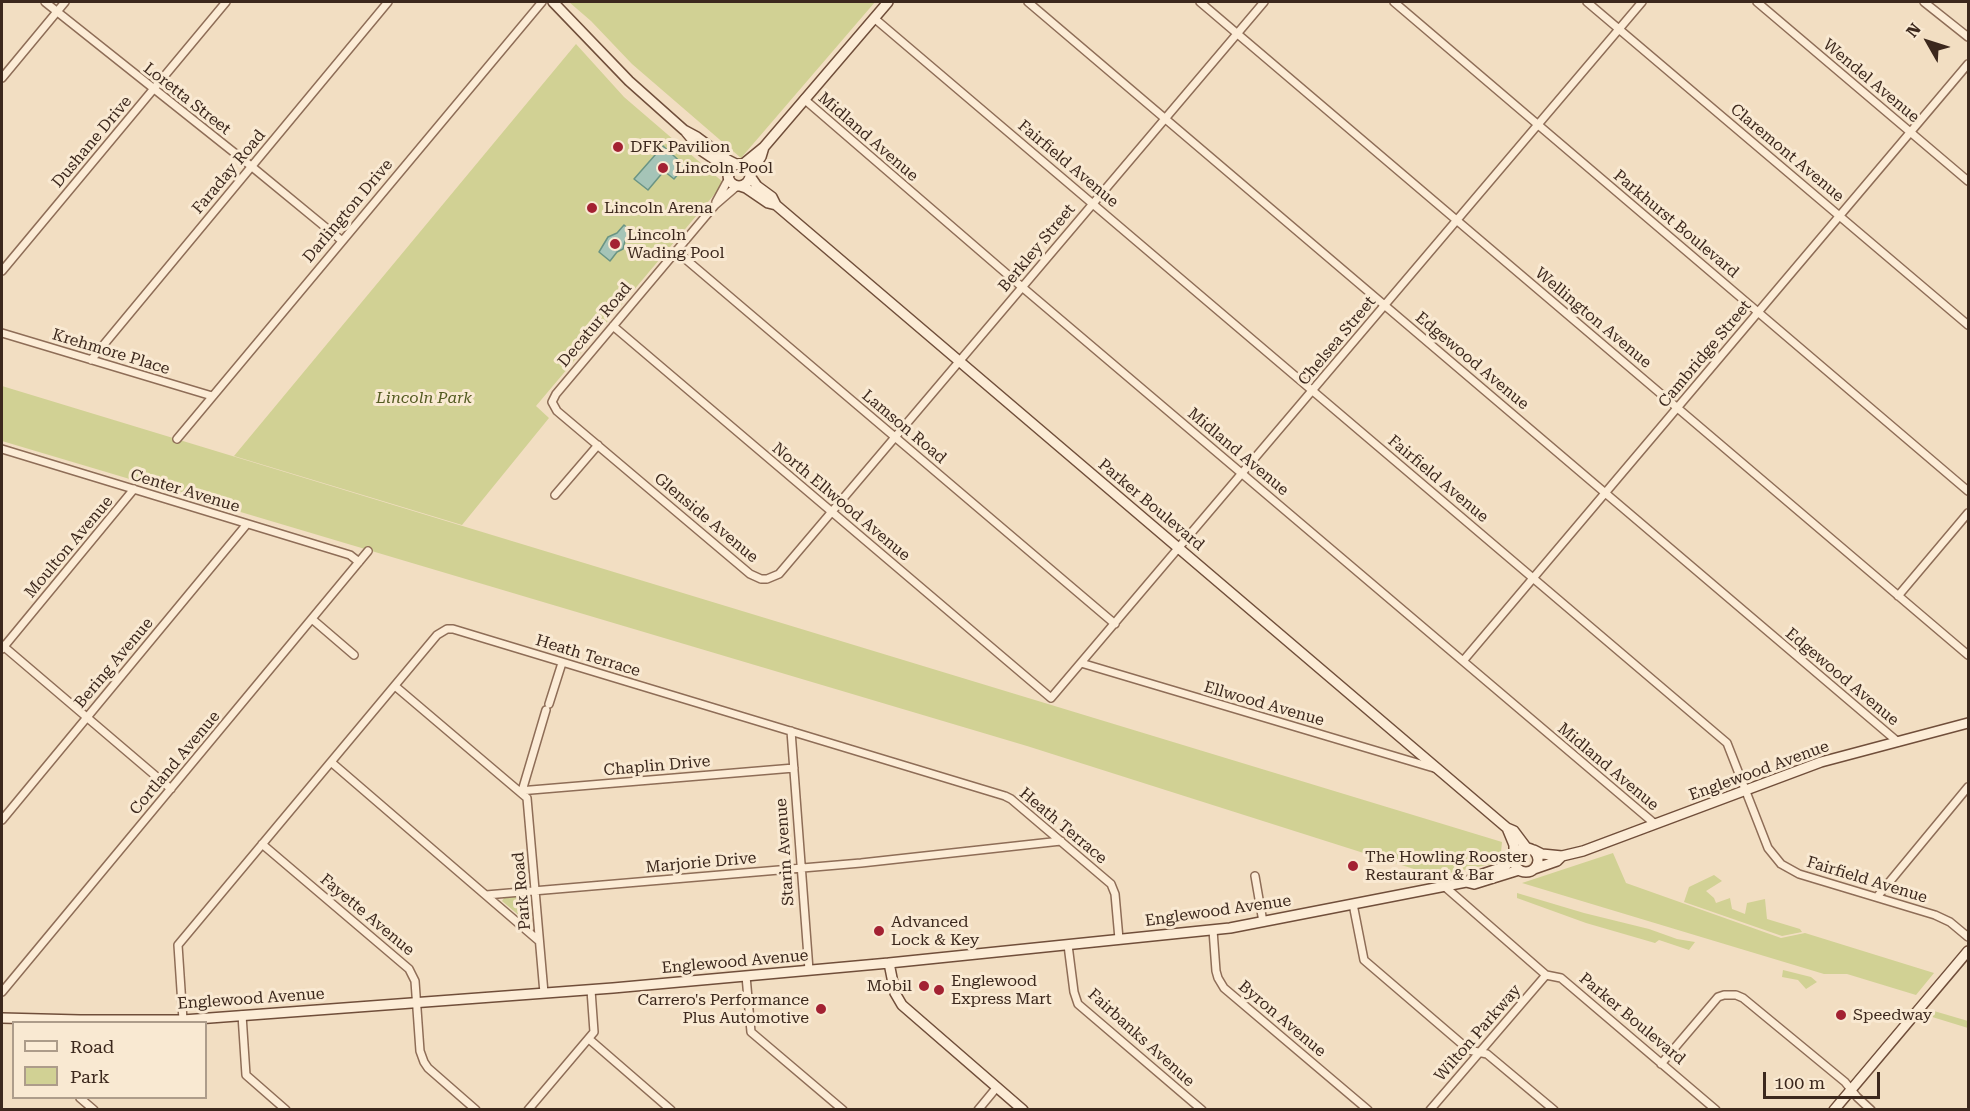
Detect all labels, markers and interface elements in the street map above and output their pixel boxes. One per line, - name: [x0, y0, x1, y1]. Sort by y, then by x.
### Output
- north arrow: [1898, 12, 1958, 72]
- text: N: [1902, 20, 1925, 41]
- street label: Wendel Avenue: [1819, 35, 1923, 127]
- street label: Loretta Street: [139, 59, 235, 139]
- street label: Midland Avenue: [814, 88, 922, 186]
- street label: Dushane Drive: [48, 92, 136, 192]
- street label: Claremont Avenue: [1726, 100, 1848, 206]
- street label: Fairfield Avenue: [1014, 116, 1122, 212]
- street label: Faraday Road: [188, 126, 270, 218]
- place label: DFK Pavilion: [630, 137, 730, 157]
- marker: DFK Pavilion: [611, 140, 625, 154]
- street label: Darlington Drive: [299, 155, 397, 267]
- place label: Lincoln Pool: [675, 158, 773, 178]
- marker: Lincoln Pool: [656, 161, 670, 175]
- street label: Parkhurst Boulevard: [1609, 166, 1743, 282]
- place label: Lincoln Arena: [604, 198, 713, 218]
- street label: Berkley Street: [995, 200, 1079, 296]
- marker: Lincoln Arena: [585, 201, 599, 215]
- place label: Lincoln Wading Pool: [627, 225, 724, 263]
- marker: Lincoln Wading Pool: [608, 237, 622, 251]
- street label: Wellington Avenue: [1531, 264, 1655, 372]
- street label: Decatur Road: [554, 279, 636, 371]
- street label: Chelsea Street: [1294, 293, 1380, 389]
- street label: Cambridge Street: [1655, 296, 1755, 412]
- street label: Edgewood Avenue: [1411, 308, 1533, 414]
- street label: Krehmore Place: [50, 325, 172, 379]
- street label: Lamson Road: [858, 386, 950, 468]
- park label: Lincoln Park: [376, 388, 472, 408]
- street label: Midland Avenue: [1183, 404, 1293, 500]
- street label: Fairfield Avenue: [1384, 431, 1492, 527]
- street label: North Ellwood Avenue: [768, 439, 914, 565]
- street label: Parker Boulevard: [1094, 455, 1208, 555]
- street label: Center Avenue: [128, 465, 242, 517]
- street label: Glenside Avenue: [650, 469, 762, 567]
- street label: Moulton Avenue: [21, 492, 117, 602]
- street label: Bering Avenue: [71, 614, 157, 712]
- street label: Edgewood Avenue: [1781, 624, 1903, 730]
- street label: Heath Terrace: [533, 631, 643, 681]
- street label: Ellwood Avenue: [1202, 678, 1326, 730]
- street label: Cortland Avenue: [126, 707, 224, 819]
- street label: Midland Avenue: [1553, 719, 1663, 815]
- street label: Englewood Avenue: [1686, 737, 1832, 805]
- street label: Chaplin Drive: [603, 752, 711, 780]
- street label: Heath Terrace: [1015, 784, 1111, 868]
- street label: Starin Avenue: [772, 798, 798, 906]
- place label: The Howling Rooster Restaurant & Bar: [1365, 847, 1528, 885]
- street label: Marjorie Drive: [645, 849, 757, 877]
- street label: Park Road: [509, 851, 535, 931]
- street label: Fairfield Avenue: [1804, 853, 1930, 907]
- marker: The Howling Rooster Restaurant & Bar: [1346, 859, 1360, 873]
- street label: Fayette Avenue: [316, 870, 418, 960]
- street label: Englewood Avenue: [1144, 891, 1292, 931]
- place label: Advanced Lock & Key: [891, 912, 979, 950]
- marker: Advanced Lock & Key: [872, 924, 886, 938]
- street label: Englewood Avenue: [661, 946, 809, 978]
- street label: Parker Boulevard: [1575, 969, 1689, 1069]
- place label: Englewood Express Mart: [951, 971, 1052, 1009]
- place label: Mobil: [867, 976, 912, 996]
- street label: Byron Avenue: [1234, 977, 1330, 1061]
- marker: Mobil: [917, 979, 931, 993]
- street label: Wilton Parkway: [1431, 981, 1525, 1085]
- marker: Englewood Express Mart: [932, 983, 946, 997]
- street label: Englewood Avenue: [177, 984, 325, 1014]
- street label: Fairbanks Avenue: [1084, 985, 1198, 1091]
- place label: Carrero's Performance Plus Automotive: [638, 990, 809, 1028]
- marker: Carrero's Performance Plus Automotive: [814, 1002, 828, 1016]
- place label: Speedway: [1853, 1005, 1932, 1025]
- marker: Speedway: [1834, 1008, 1848, 1022]
- legend: [12, 1021, 207, 1099]
- text: Road: [70, 1036, 114, 1057]
- scale bar: [1766, 1060, 1883, 1098]
- text: Park: [70, 1066, 110, 1087]
- text: 100 m: [1774, 1072, 1825, 1093]

